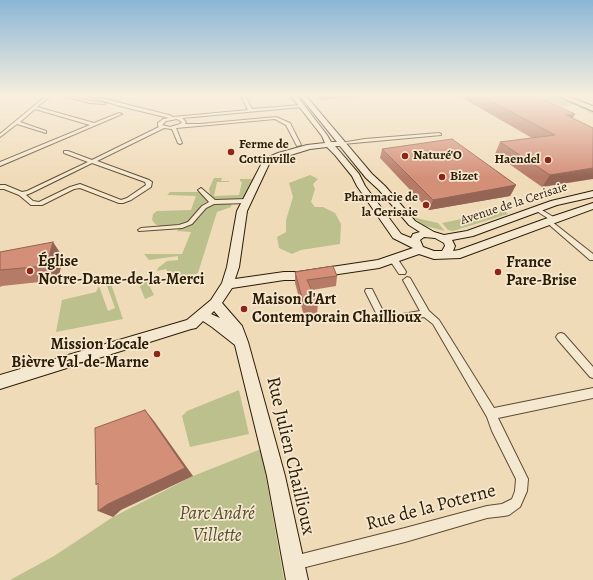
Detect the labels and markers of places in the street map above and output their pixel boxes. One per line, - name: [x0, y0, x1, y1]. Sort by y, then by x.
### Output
- place label: Ferme de Cottinville: [239, 137, 296, 168]
- marker: Ferme de Cottinville: [226, 147, 236, 157]
- place label: Naturé'O: [413, 148, 462, 164]
- marker: Naturé'O: [400, 151, 410, 161]
- place label: Haendel: [495, 152, 540, 168]
- marker: Haendel: [543, 155, 553, 165]
- place label: Bizet: [450, 169, 478, 185]
- marker: Bizet: [437, 172, 447, 182]
- place label: Pharmacie de la Cerisaie: [344, 190, 418, 221]
- marker: Pharmacie de la Cerisaie: [421, 200, 431, 210]
- place label: Église Notre-Dame-de-la-Merci: [38, 252, 205, 290]
- place label: France Pare-Brise: [506, 253, 577, 291]
- marker: Église Notre-Dame-de-la-Merci: [25, 266, 35, 276]
- marker: France Pare-Brise: [493, 267, 503, 277]
- place label: Maison d'Art Contemporain Chaillioux: [252, 290, 421, 328]
- marker: Maison d'Art Contemporain Chaillioux: [239, 304, 249, 314]
- place label: Mission Locale Bièvre Val-de-Marne: [11, 335, 149, 373]
- marker: Mission Locale Bièvre Val-de-Marne: [152, 349, 162, 359]

